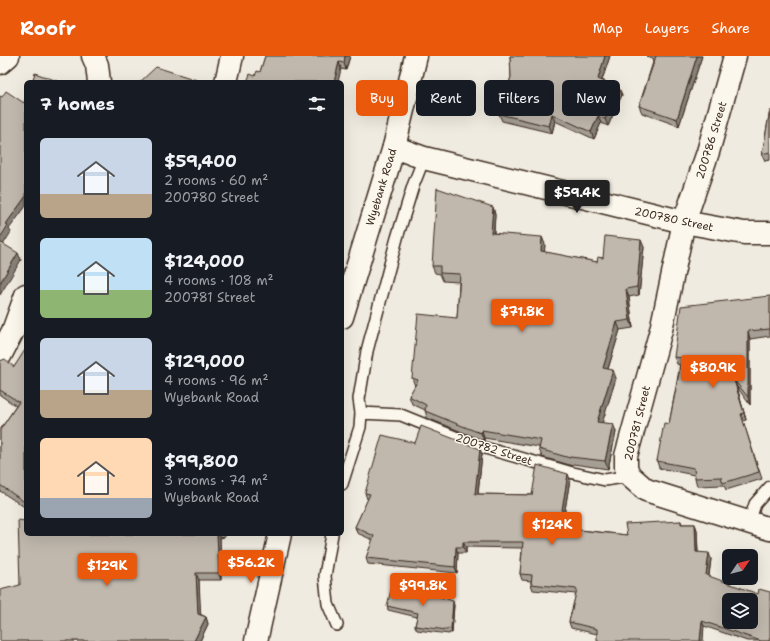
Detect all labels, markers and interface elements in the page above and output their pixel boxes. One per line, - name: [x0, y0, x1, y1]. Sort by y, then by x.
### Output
- text: Roofr: [20, 16, 76, 41]
- text: Map: [593, 19, 623, 37]
- text: Layers: [645, 19, 689, 37]
- text: Share: [711, 19, 750, 37]
- chip: Buy: [356, 80, 408, 116]
- chip: Rent: [416, 80, 476, 116]
- chip: Filters: [484, 80, 554, 116]
- chip: New: [562, 80, 620, 116]
- text: 7 homes: [40, 93, 115, 115]
- icon: filters: [306, 93, 328, 115]
- street label: 200786 Street: [693, 99, 730, 181]
- street label: Wyebank Road: [363, 147, 400, 228]
- text: $59,400: [164, 150, 237, 172]
- icon: home: [72, 154, 120, 202]
- text: 2 rooms · 60 m²: [164, 172, 268, 189]
- pin: $59.4K: [544, 180, 610, 214]
- text: $59.4K: [554, 184, 600, 201]
- text: 200780 Street: [164, 189, 259, 206]
- street label: 200780 Street: [633, 204, 715, 235]
- text: $124,000: [164, 250, 244, 272]
- icon: home: [72, 254, 120, 302]
- text: 4 rooms · 108 m²: [164, 272, 274, 289]
- text: 200781 Street: [164, 289, 255, 306]
- pin: $71.8K: [489, 299, 555, 333]
- text: $71.8K: [500, 303, 544, 320]
- text: $129,000: [164, 350, 245, 372]
- icon: home: [72, 354, 120, 402]
- pin: $80.9K: [680, 355, 746, 389]
- text: $80.9K: [690, 359, 736, 376]
- text: 4 rooms · 96 m²: [164, 372, 268, 389]
- street label: 200781 Street: [621, 384, 654, 462]
- text: Wyebank Road: [164, 389, 259, 406]
- street label: 200782 Street: [453, 430, 534, 469]
- text: $99,800: [164, 450, 238, 472]
- icon: home: [72, 454, 120, 502]
- text: 3 rooms · 74 m²: [164, 472, 268, 489]
- text: Wyebank Road: [164, 489, 259, 506]
- pin: $124K: [524, 512, 580, 546]
- text: $124K: [532, 516, 572, 533]
- north arrow: [722, 549, 758, 585]
- map controls: [722, 549, 758, 629]
- pin: $56.2K: [218, 550, 284, 584]
- pin: $129K: [79, 553, 135, 587]
- text: $56.2K: [227, 554, 275, 571]
- text: $129K: [87, 557, 127, 574]
- pin: $99.8K: [390, 573, 456, 607]
- text: $99.8K: [399, 577, 447, 594]
- button: layers: [722, 593, 758, 629]

